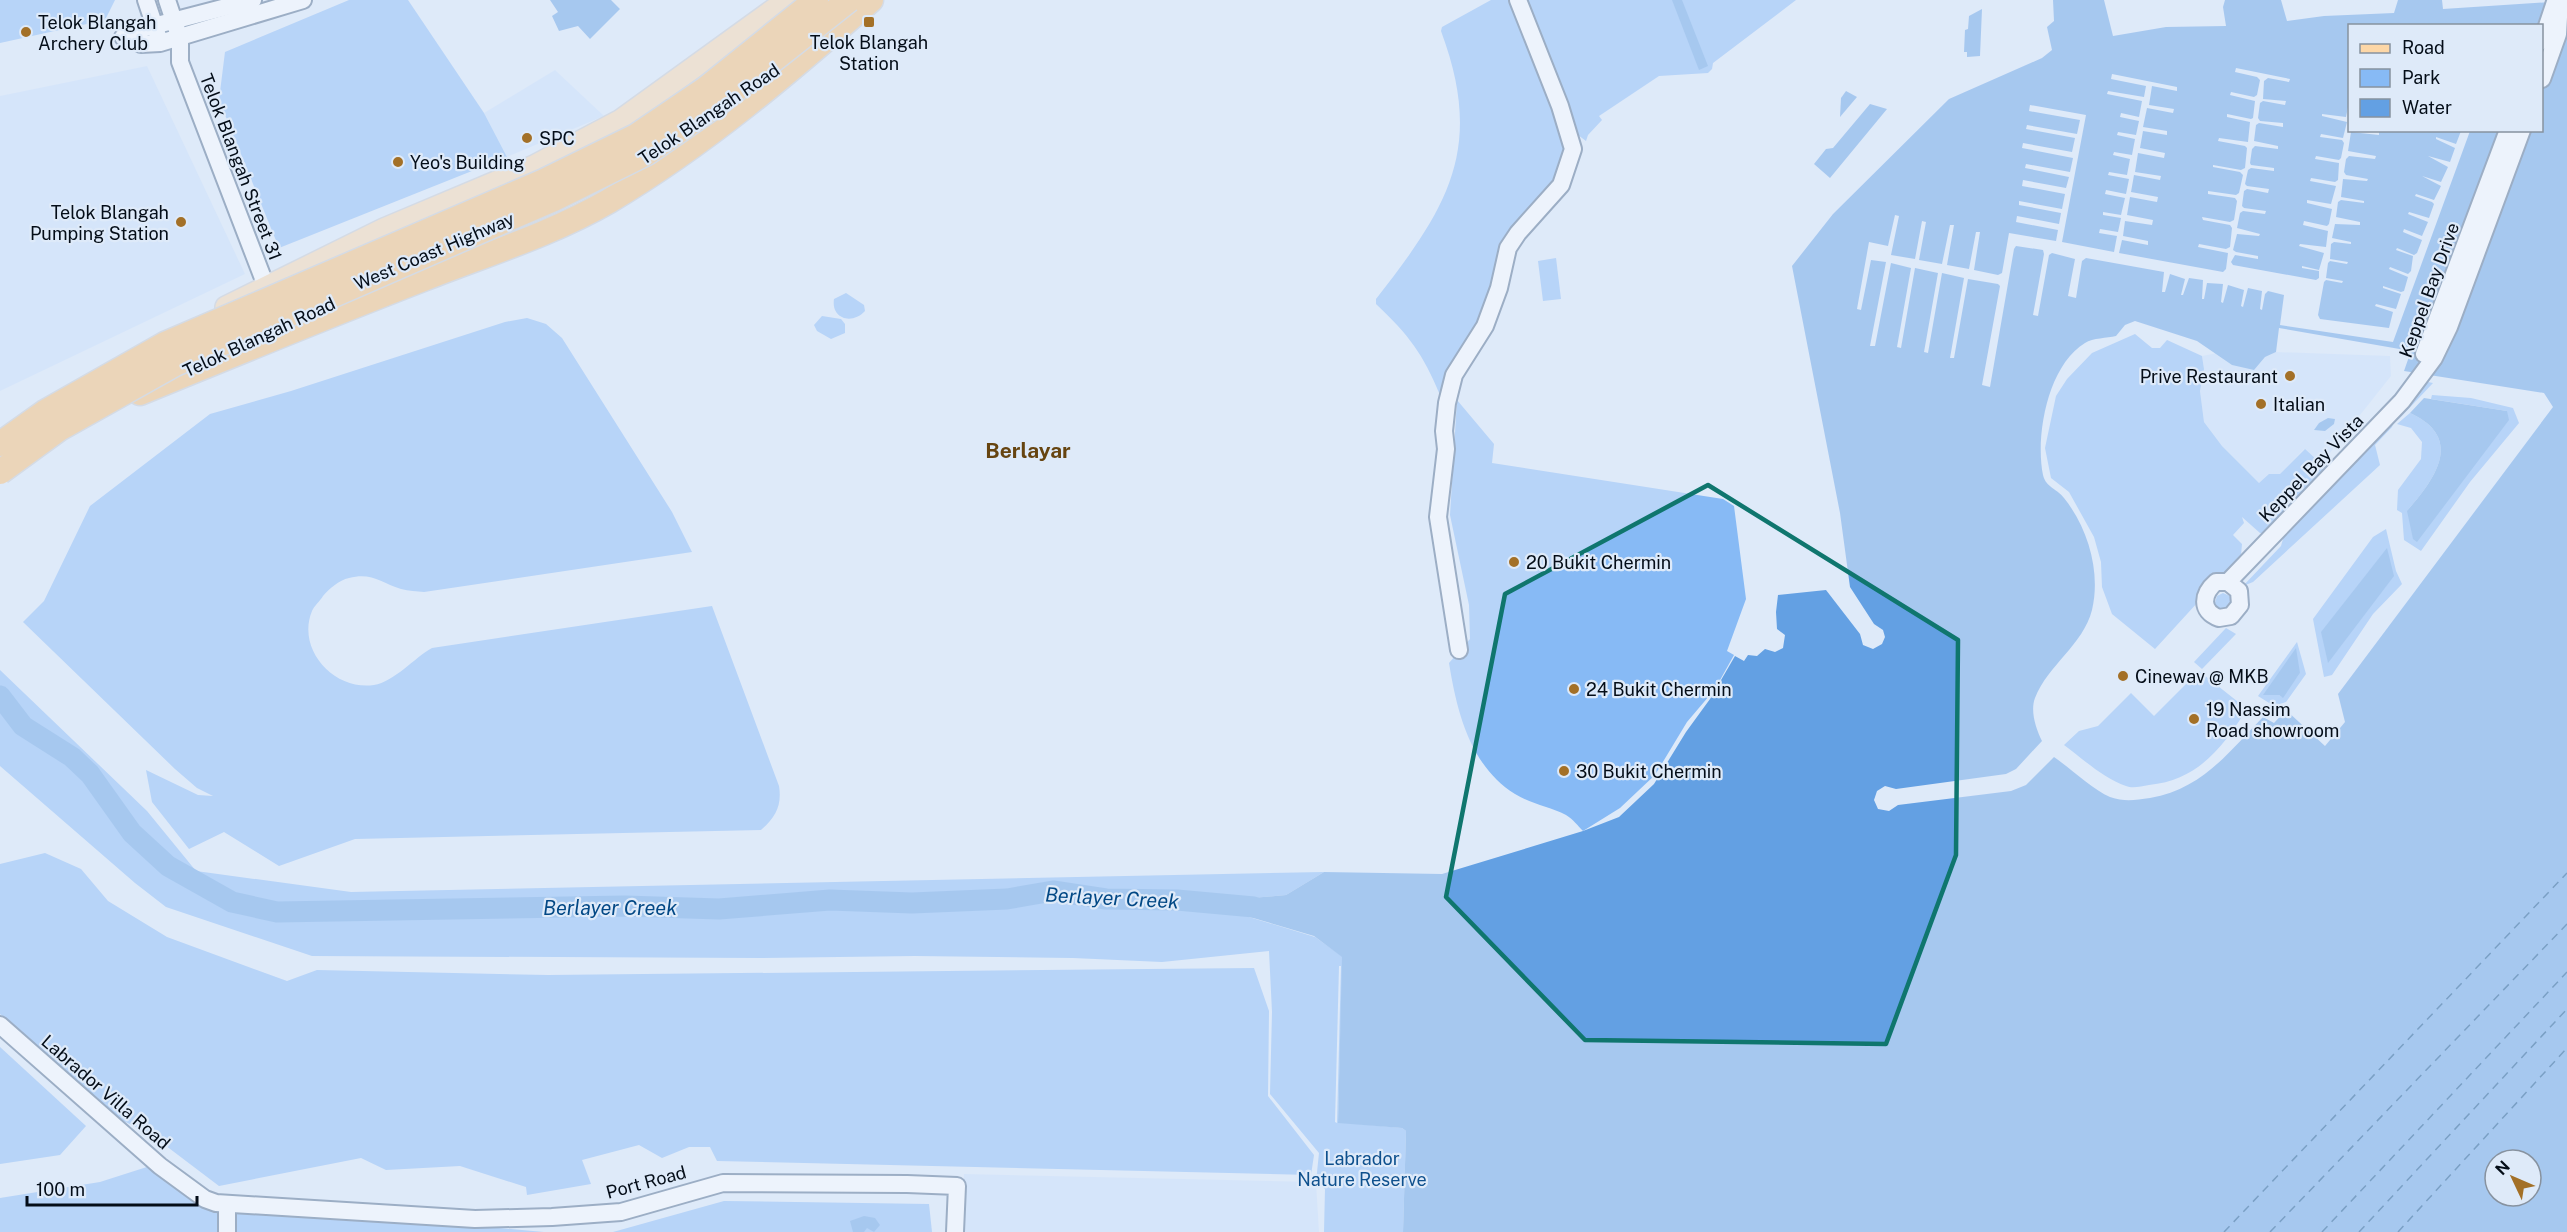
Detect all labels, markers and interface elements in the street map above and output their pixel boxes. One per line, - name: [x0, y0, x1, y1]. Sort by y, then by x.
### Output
- place label: Telok Blangah Archery Club: [38, 12, 156, 54]
- marker: Telok Blangah Station: [862, 15, 876, 29]
- legend: [2348, 24, 2543, 132]
- marker: Telok Blangah Archery Club: [19, 25, 33, 39]
- place label: Telok Blangah Station: [810, 32, 928, 74]
- text: Road: [2402, 37, 2445, 58]
- street label: Telok Blangah Road: [635, 59, 783, 169]
- text: Park: [2402, 67, 2440, 88]
- street label: Telok Blangah Street 31: [196, 71, 286, 263]
- text: Water: [2402, 97, 2452, 118]
- place label: SPC: [539, 128, 575, 149]
- marker: SPC: [520, 131, 534, 145]
- place label: Yeo's Building: [410, 152, 525, 173]
- marker: Yeo's Building: [391, 155, 405, 169]
- place label: Telok Blangah Pumping Station: [30, 202, 169, 244]
- street label: West Coast Highway: [351, 208, 518, 294]
- marker: Telok Blangah Pumping Station: [174, 215, 188, 229]
- street label: Keppel Bay Drive: [2395, 220, 2463, 360]
- street label: Telok Blangah Road: [180, 293, 338, 381]
- place label: Prive Restaurant: [2140, 366, 2278, 387]
- marker: Prive Restaurant: [2283, 369, 2297, 383]
- place label: Italian: [2273, 394, 2325, 415]
- marker: Italian: [2254, 397, 2268, 411]
- street label: Keppel Bay Vista: [2254, 410, 2368, 526]
- district label: Berlayar: [985, 438, 1071, 463]
- place label: 20 Bukit Chermin: [1526, 552, 1671, 573]
- marker: 20 Bukit Chermin: [1507, 555, 1521, 569]
- place label: Cinewav @ MKB: [2135, 666, 2269, 687]
- marker: Cinewav @ MKB: [2116, 669, 2130, 683]
- place label: 24 Bukit Chermin: [1586, 679, 1732, 700]
- marker: 24 Bukit Chermin: [1567, 682, 1581, 696]
- place label: 19 Nassim Road showroom: [2206, 699, 2339, 741]
- marker: 19 Nassim Road showroom: [2187, 712, 2201, 726]
- place label: 30 Bukit Chermin: [1576, 761, 1722, 782]
- marker: 30 Bukit Chermin: [1557, 764, 1571, 778]
- water label: Berlayer Creek: [1044, 883, 1180, 914]
- water label: Berlayer Creek: [543, 896, 677, 920]
- street label: Labrador Villa Road: [37, 1030, 175, 1154]
- park label: Labrador Nature Reserve: [1297, 1148, 1427, 1190]
- north arrow: [2483, 1148, 2543, 1208]
- text: N: [2491, 1157, 2514, 1179]
- street label: Port Road: [604, 1161, 688, 1203]
- scale bar: [27, 1169, 196, 1207]
- text: 100 m: [36, 1179, 85, 1200]

